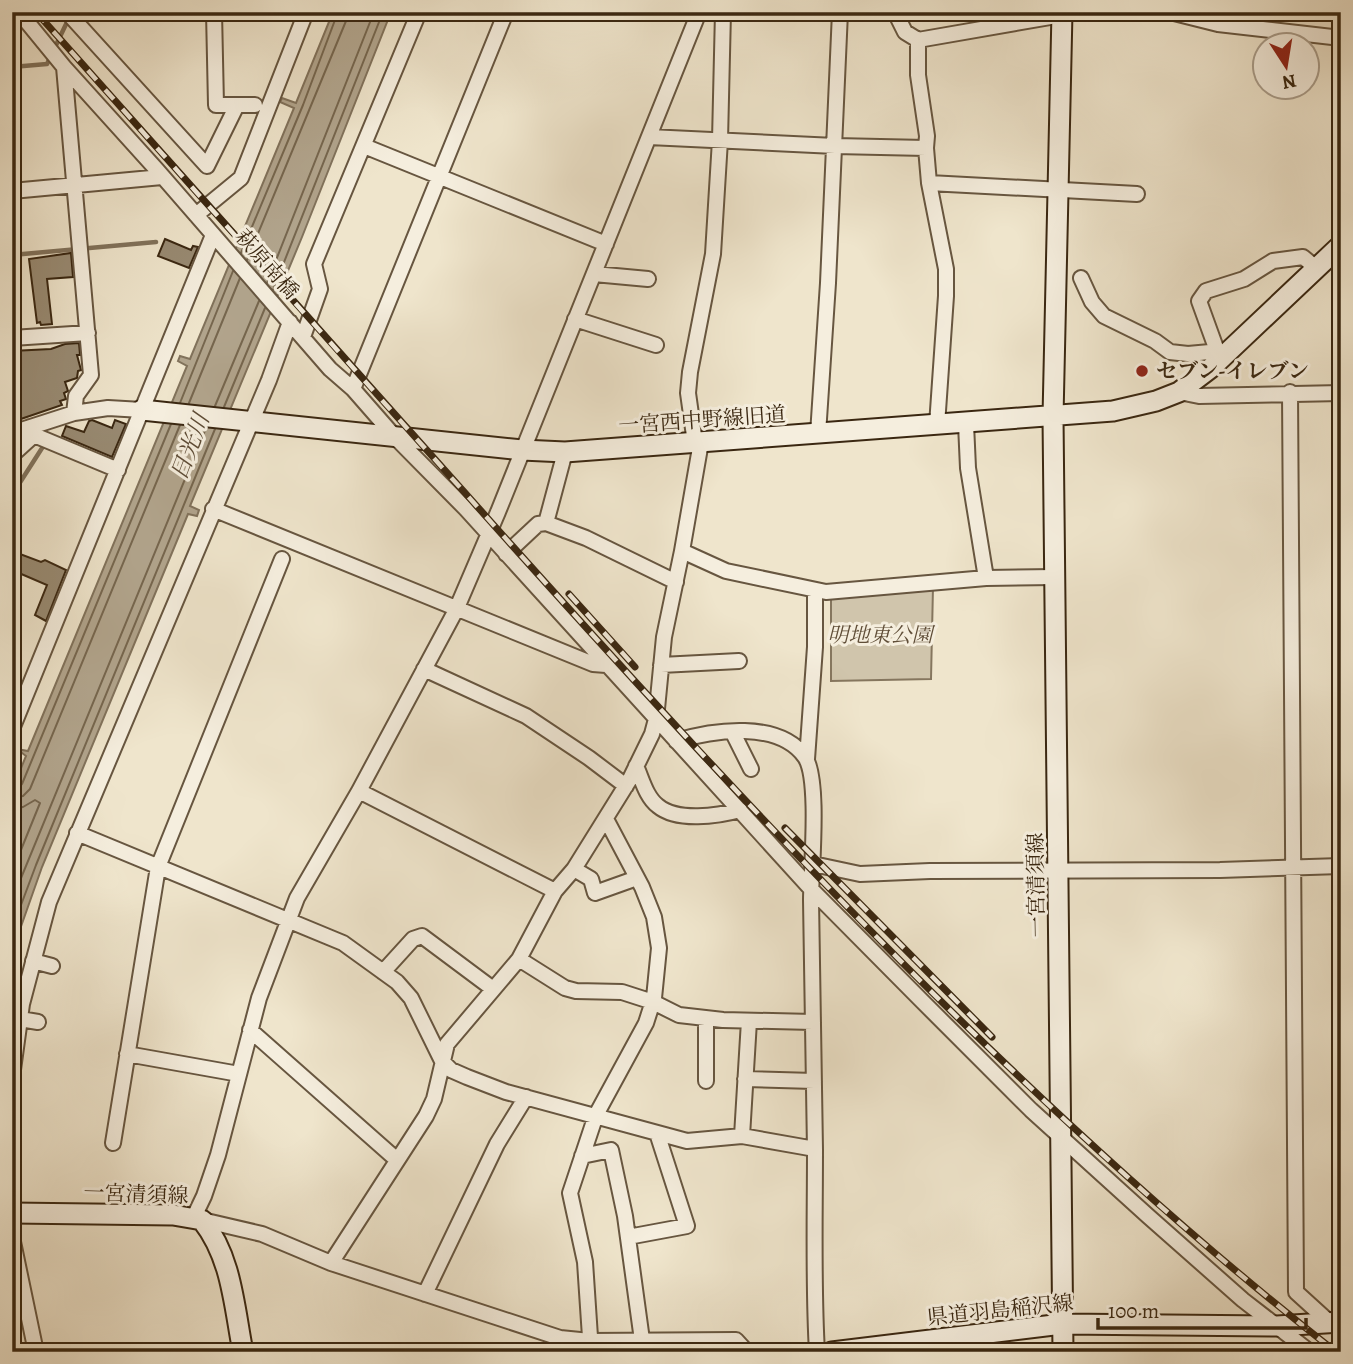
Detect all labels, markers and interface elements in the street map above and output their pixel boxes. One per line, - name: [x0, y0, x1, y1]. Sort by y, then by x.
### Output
- north arrow: [1252, 32, 1322, 102]
- text: N: [1280, 67, 1299, 96]
- street label: 萩原南橋: [229, 223, 305, 305]
- place label: セブン-イレブン: [1156, 357, 1309, 385]
- marker: セブン-イレブン: [1134, 363, 1150, 379]
- street label: 一宮西中野線旧道: [617, 400, 787, 440]
- water label: 日光川: [163, 406, 218, 485]
- park label: 明地東公園: [828, 621, 935, 649]
- street label: 一宮清須線: [1021, 832, 1051, 938]
- street label: 一宮清須線: [83, 1178, 189, 1210]
- scale bar: [1098, 1287, 1306, 1331]
- street label: 県道羽島稲沢線: [925, 1288, 1075, 1332]
- text: 100 m: [1108, 1297, 1159, 1325]

